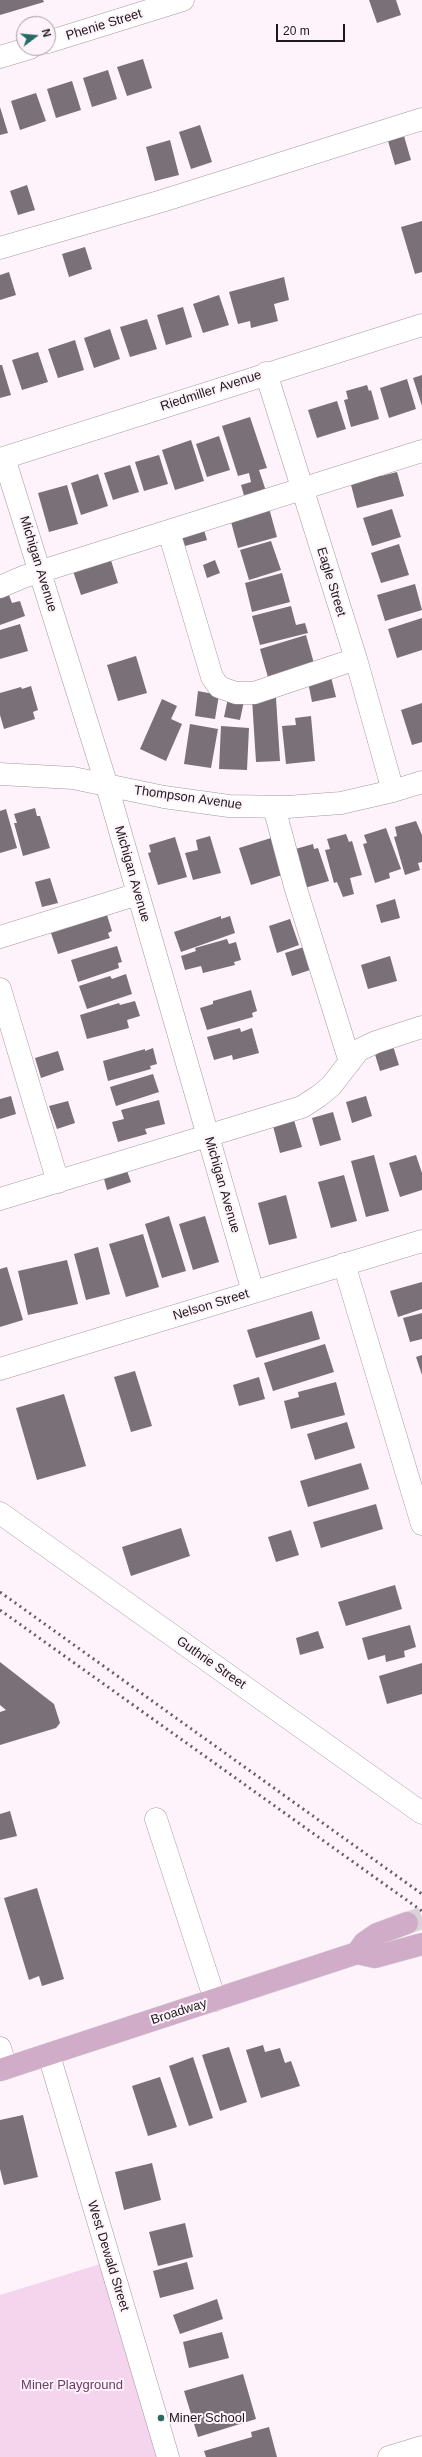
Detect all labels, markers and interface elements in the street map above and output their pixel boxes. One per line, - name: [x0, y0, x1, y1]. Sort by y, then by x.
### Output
- street label: Phenie Street: [64, 6, 144, 44]
- north arrow: [16, 16, 56, 56]
- scale bar: [278, 16, 347, 42]
- text: 20 m: [283, 24, 310, 38]
- text: N: [40, 27, 53, 38]
- street label: Riedmiller Avenue: [159, 367, 263, 415]
- street label: Michigan Avenue: [16, 514, 60, 614]
- street label: Eagle Street: [313, 546, 349, 618]
- street label: Thompson Avenue: [133, 783, 243, 813]
- street label: Michigan Avenue: [111, 824, 153, 924]
- street label: Michigan Avenue: [201, 1135, 243, 1235]
- street label: Nelson Street: [171, 1286, 251, 1324]
- street label: Guthrie Street: [173, 1633, 249, 1693]
- street label: Broadway: [149, 1996, 209, 2028]
- street label: West Dewald Street: [84, 2199, 132, 2313]
- park label: Miner Playground: [21, 2377, 123, 2393]
- place label: Miner School: [169, 2410, 245, 2426]
- marker: Miner School: [156, 2413, 166, 2423]

